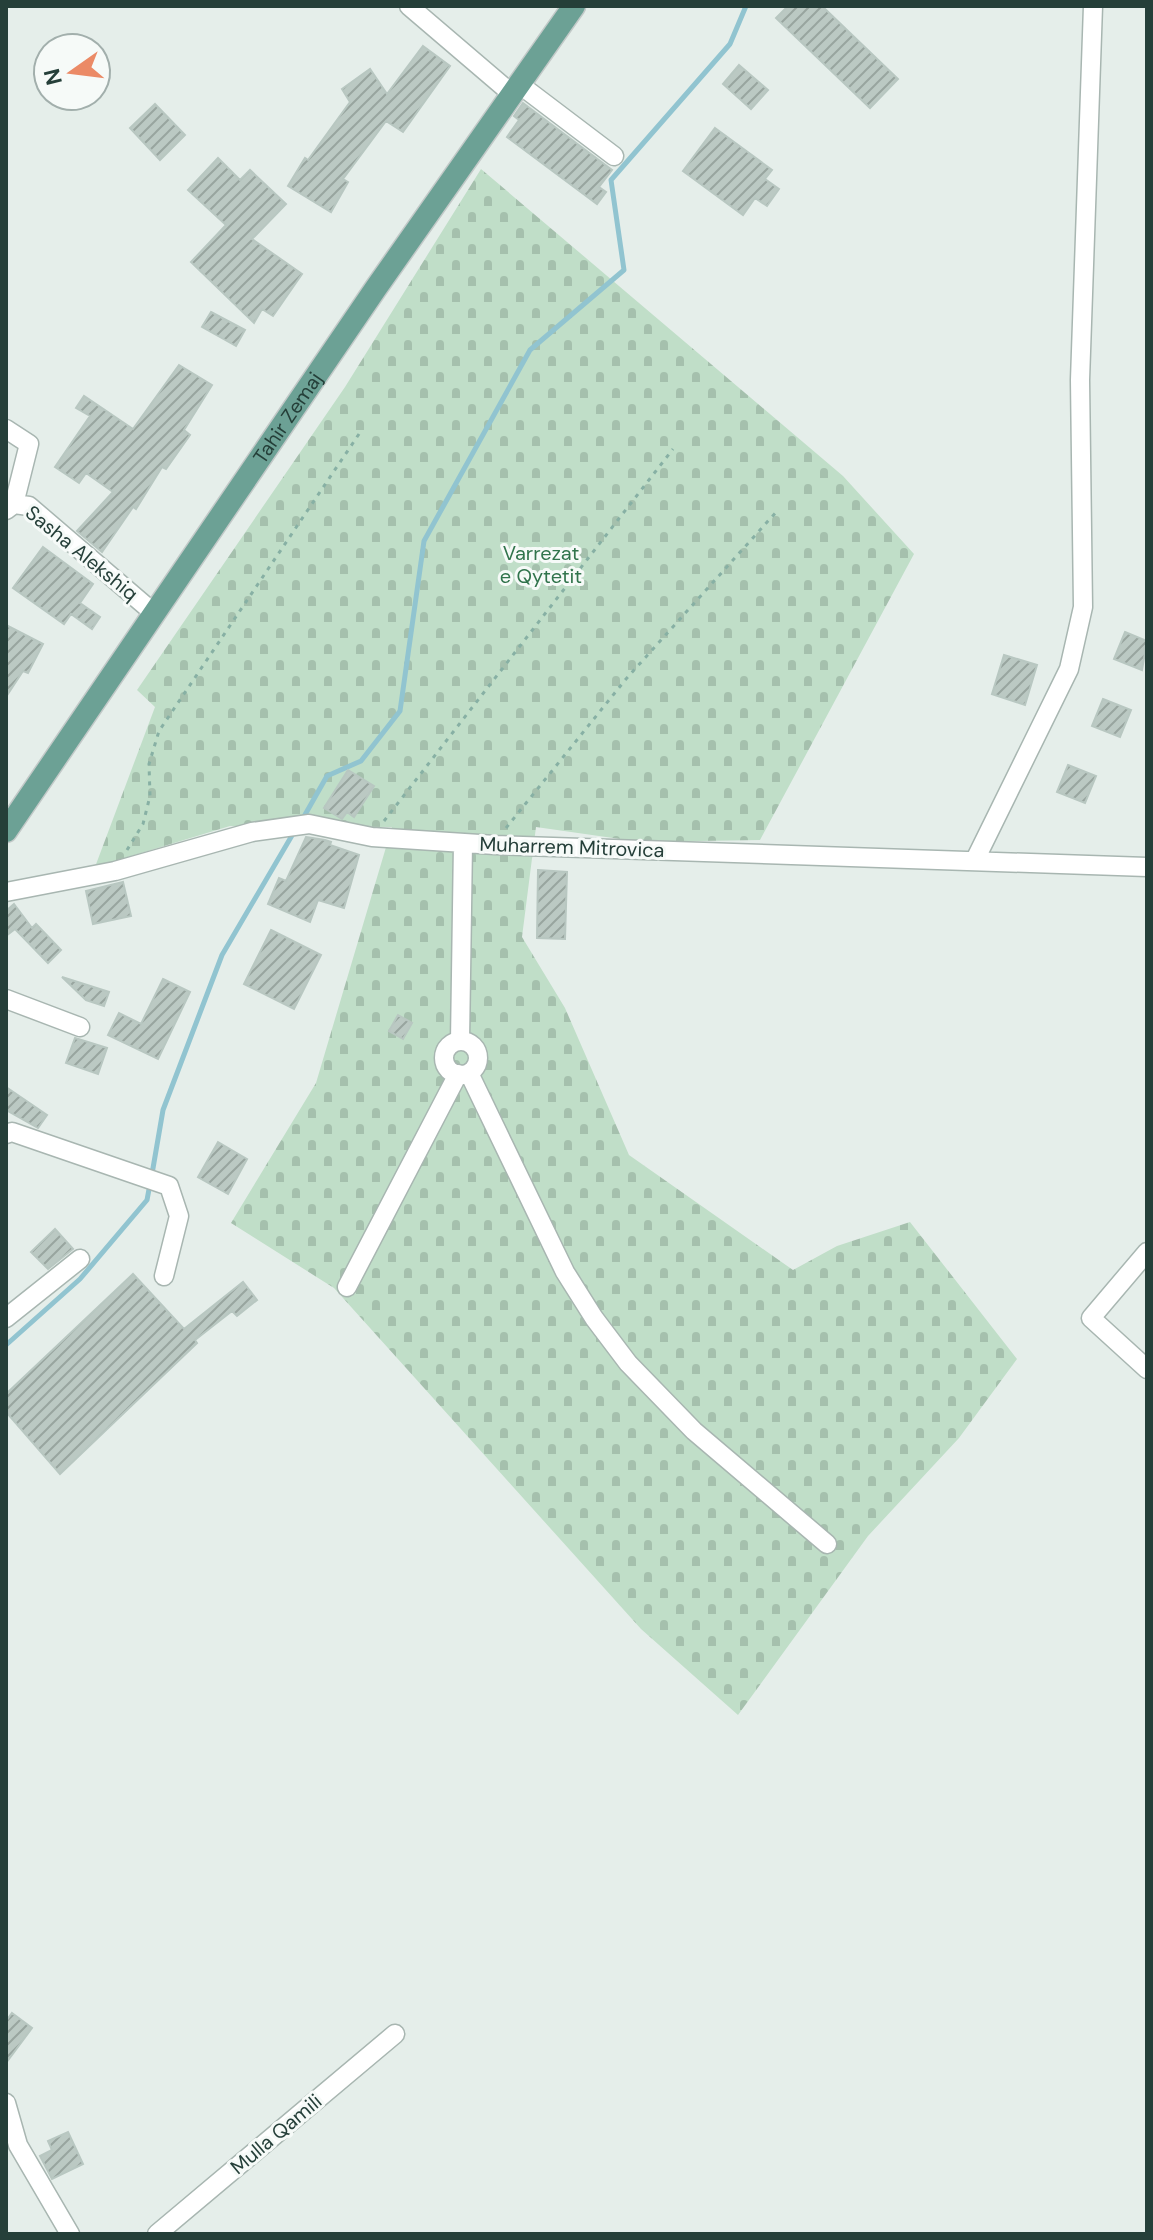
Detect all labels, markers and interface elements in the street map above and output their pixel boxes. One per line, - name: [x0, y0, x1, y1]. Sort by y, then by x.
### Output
- north arrow: [32, 32, 112, 112]
- text: N: [37, 65, 69, 88]
- street label: Tahir Zemaj: [247, 367, 328, 469]
- street label: Sasha Alekshiq: [20, 500, 144, 606]
- park label: Varrezat e Qytetit: [500, 540, 582, 589]
- street label: Muharrem Mitrovica: [479, 831, 665, 863]
- street label: Mulla Qamili: [225, 2088, 327, 2180]

